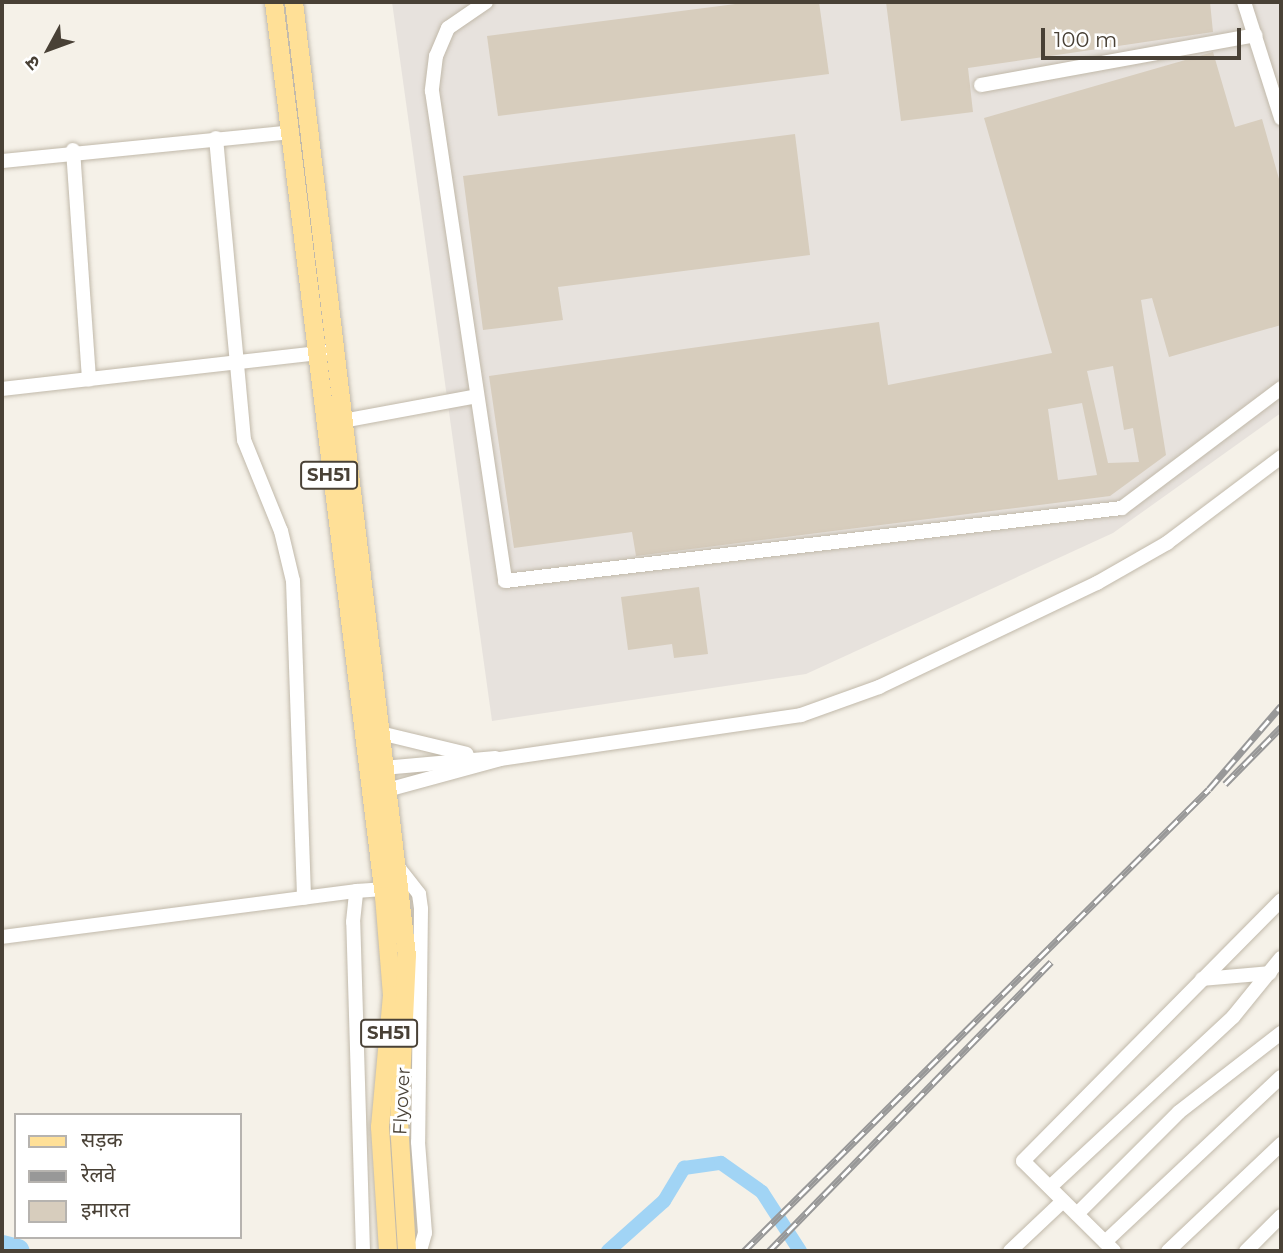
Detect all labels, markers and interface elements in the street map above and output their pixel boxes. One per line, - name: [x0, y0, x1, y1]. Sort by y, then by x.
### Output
- north arrow: [14, 14, 84, 84]
- scale bar: [1045, 14, 1244, 58]
- text: 100 m: [1054, 27, 1117, 52]
- text: उ: [20, 51, 45, 75]
- road number: SH51: [299, 461, 359, 490]
- road number: SH51: [359, 1018, 419, 1048]
- street label: Flyover: [389, 1067, 415, 1135]
- legend: [14, 1113, 242, 1239]
- text: सड़क: [81, 1127, 123, 1152]
- text: रेलवे: [81, 1162, 116, 1187]
- text: इमारत: [81, 1197, 130, 1222]

